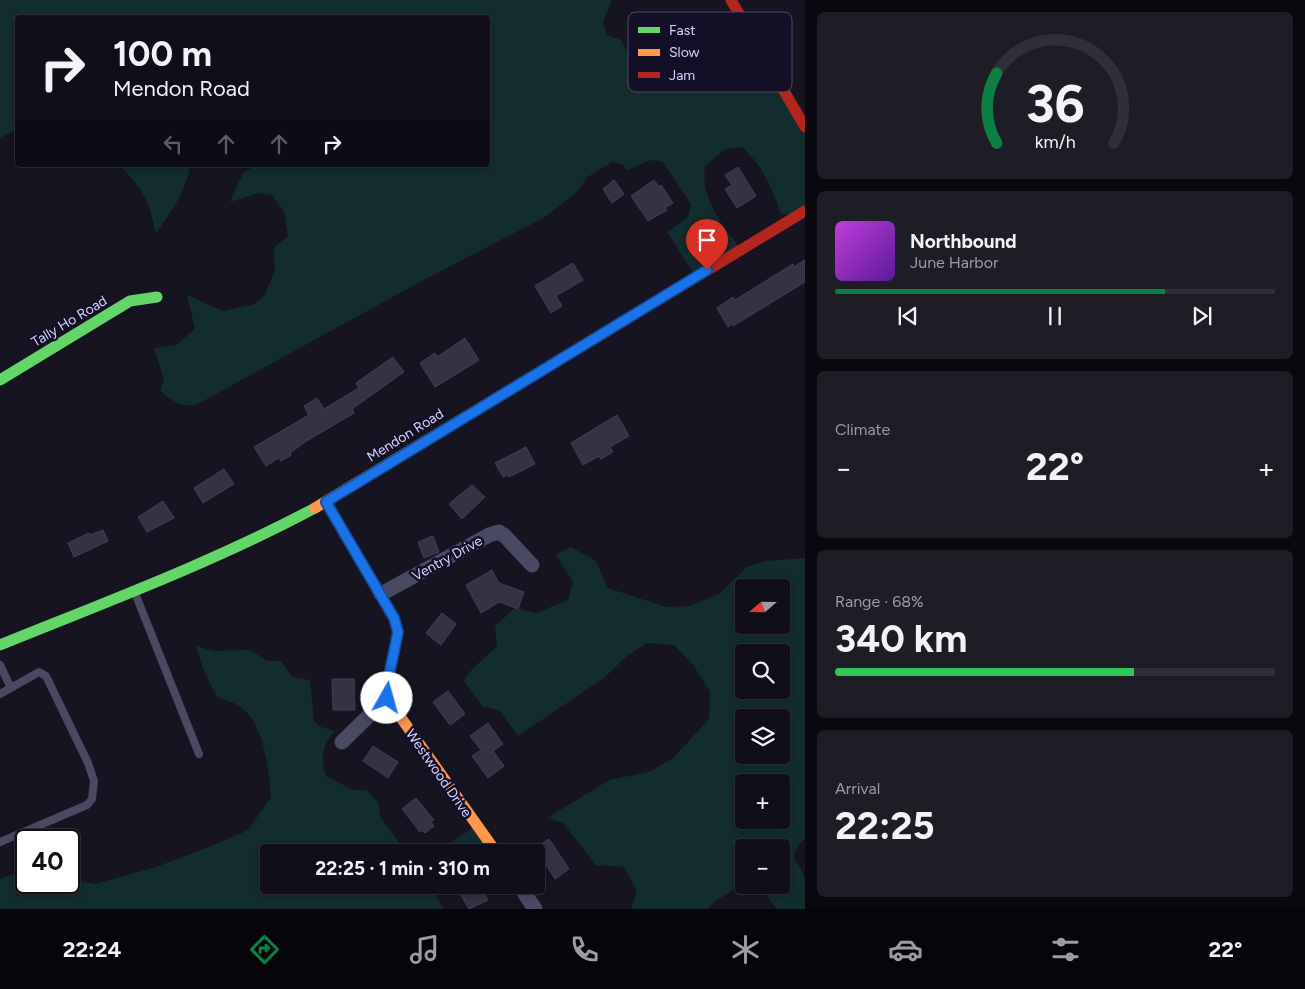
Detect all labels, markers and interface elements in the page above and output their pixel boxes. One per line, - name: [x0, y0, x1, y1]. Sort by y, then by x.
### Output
- legend: [628, 12, 792, 92]
- text: Fast: [669, 22, 695, 39]
- text: 100 m: [113, 33, 212, 75]
- icon: right: [30, 35, 95, 100]
- text: Slow: [669, 44, 700, 61]
- text: Jam: [669, 67, 695, 84]
- text: 36: [1025, 73, 1085, 135]
- text: Mendon Road: [113, 75, 250, 102]
- icon: left: [159, 130, 187, 158]
- icon: ahead: [212, 130, 240, 158]
- icon: ahead: [265, 130, 293, 158]
- icon: right: [318, 130, 346, 158]
- text: km/h: [1035, 131, 1075, 152]
- pin: [686, 219, 728, 270]
- icon: arrive: [693, 226, 721, 254]
- text: Northbound: [910, 230, 1017, 253]
- text: June Harbor: [910, 253, 998, 272]
- street label: Tally Ho Road: [28, 292, 110, 351]
- icon: previous: [894, 302, 922, 330]
- icon: pause: [1041, 302, 1069, 330]
- icon: next: [1188, 302, 1216, 330]
- street label: Mendon Road: [364, 405, 447, 466]
- text: Climate: [835, 420, 890, 439]
- text: 22°: [1026, 444, 1084, 490]
- text: −: [835, 451, 852, 485]
- text: +: [1258, 451, 1275, 485]
- street label: Ventry Drive: [409, 532, 486, 585]
- north arrow: [735, 579, 790, 634]
- map controls: [735, 579, 790, 894]
- text: Range · 68%: [835, 592, 924, 611]
- text: 340 km: [835, 616, 967, 662]
- button: search: [735, 644, 790, 699]
- position arrow: [360, 671, 412, 723]
- button: layers: [735, 709, 790, 764]
- street label: Westwood Drive: [402, 726, 475, 821]
- button: +: [735, 774, 790, 829]
- text: Arrival: [835, 779, 880, 798]
- text: 22:25: [835, 803, 935, 849]
- speed limit sign: 40: [15, 829, 80, 894]
- button: −: [735, 839, 790, 894]
- text: 22:25 · 1 min · 310 m: [315, 857, 490, 880]
- icon: directions: [247, 932, 282, 967]
- icon: music: [407, 932, 442, 967]
- icon: phone: [567, 932, 602, 967]
- icon: climate: [728, 932, 763, 967]
- icon: car: [888, 932, 923, 967]
- icon: filters: [1048, 932, 1083, 967]
- text: 22:24: [63, 936, 121, 963]
- text: 22°: [1208, 936, 1242, 963]

